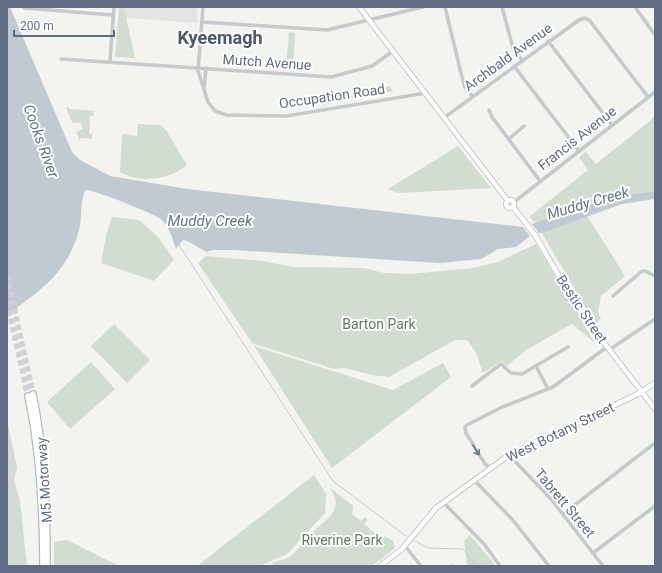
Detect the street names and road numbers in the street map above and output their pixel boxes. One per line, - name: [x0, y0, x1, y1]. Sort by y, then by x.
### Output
- street label: Archbald Avenue: [461, 20, 555, 94]
- street label: Mutch Avenue: [222, 51, 312, 73]
- street label: Occupation Road: [278, 81, 386, 111]
- street label: Francis Avenue: [535, 103, 619, 173]
- street label: Bestic Street: [553, 272, 611, 347]
- street label: West Botany Street: [503, 399, 617, 465]
- street label: M5 Motorway: [33, 436, 55, 523]
- street label: Tabrett Street: [532, 465, 599, 541]

